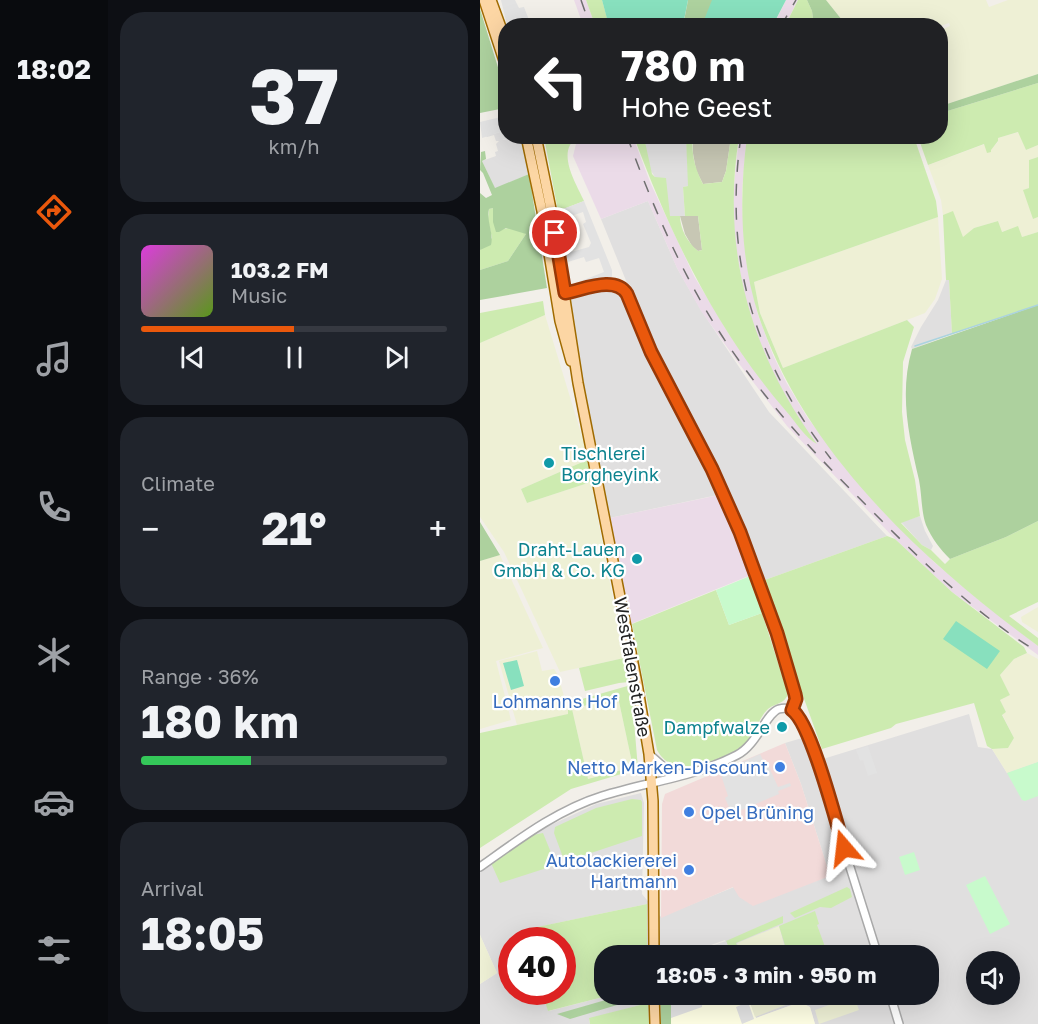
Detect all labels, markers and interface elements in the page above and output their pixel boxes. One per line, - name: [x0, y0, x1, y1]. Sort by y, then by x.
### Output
- text: 780 m: [621, 40, 745, 90]
- icon: left: [522, 42, 600, 120]
- text: 37: [249, 48, 339, 141]
- text: 18:02: [17, 53, 91, 85]
- text: Hohe Geest: [621, 91, 772, 123]
- text: km/h: [269, 134, 319, 158]
- icon: directions: [33, 191, 75, 233]
- pin: [529, 207, 580, 258]
- icon: arrive: [538, 216, 571, 249]
- text: 103.2 FM: [231, 256, 329, 283]
- text: Music: [231, 283, 287, 307]
- icon: music: [33, 338, 75, 380]
- icon: previous: [176, 341, 209, 374]
- icon: pause: [278, 341, 311, 374]
- icon: next: [380, 341, 413, 374]
- place label: Tischlerei Borgheyink: [561, 442, 659, 485]
- marker: Tischlerei Borgheyink: [542, 456, 556, 470]
- text: Climate: [141, 471, 215, 495]
- icon: phone: [33, 486, 75, 528]
- text: 21°: [261, 501, 327, 555]
- text: −: [141, 509, 159, 548]
- text: +: [429, 509, 447, 548]
- place label: Draht-Lauen GmbH & Co. KG: [493, 538, 625, 581]
- marker: Draht-Lauen GmbH & Co. KG: [630, 552, 644, 566]
- street label: Westfalenstraße: [610, 595, 656, 739]
- icon: climate: [33, 634, 75, 676]
- text: Range · 36%: [141, 664, 259, 688]
- marker: Lohmanns Hof: [548, 674, 562, 688]
- place label: Lohmanns Hof: [492, 690, 618, 712]
- text: 180 km: [141, 694, 299, 748]
- place label: Dampfwalze: [664, 716, 770, 738]
- marker: Dampfwalze: [775, 720, 789, 734]
- place label: Netto Marken-Discount: [567, 756, 768, 778]
- marker: Netto Marken-Discount: [773, 760, 787, 774]
- icon: car: [33, 781, 75, 823]
- place label: Opel Brüning: [701, 801, 814, 823]
- marker: Opel Brüning: [682, 805, 696, 819]
- position arrow: [812, 816, 876, 880]
- place label: Autolackiererei Hartmann: [546, 849, 677, 892]
- marker: Autolackiererei Hartmann: [682, 863, 696, 877]
- text: Arrival: [141, 876, 204, 900]
- text: 18:05: [141, 906, 264, 960]
- speed limit sign: 40: [498, 927, 576, 1005]
- icon: filters: [33, 929, 75, 971]
- map controls: [966, 951, 1020, 1005]
- button: sound: [966, 951, 1020, 1005]
- text: 18:05 · 3 min · 950 m: [656, 961, 877, 988]

